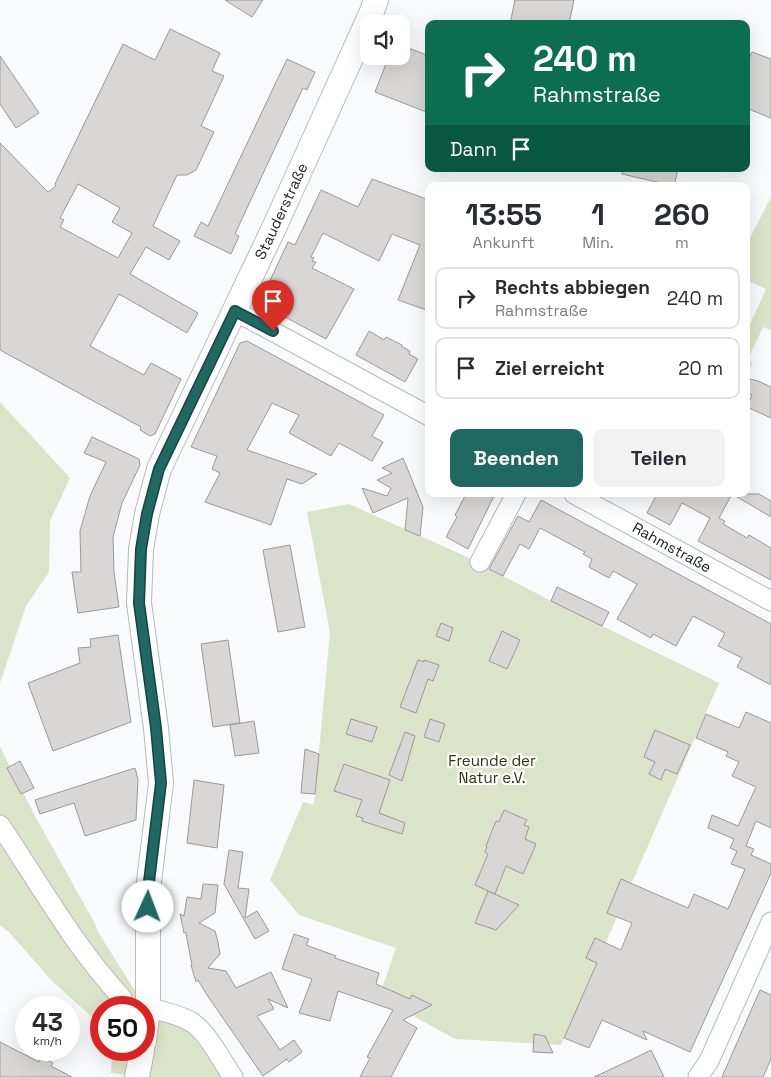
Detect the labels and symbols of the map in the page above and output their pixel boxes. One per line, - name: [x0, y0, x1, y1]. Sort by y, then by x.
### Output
- street label: Stauderstraße: [250, 159, 312, 262]
- pin: [252, 280, 294, 331]
- street label: Rahmstraße: [629, 518, 715, 576]
- park label: Freunde der Natur e.V.: [448, 751, 536, 787]
- position arrow: [121, 880, 173, 932]
- speed limit sign: 50: [90, 996, 155, 1061]

